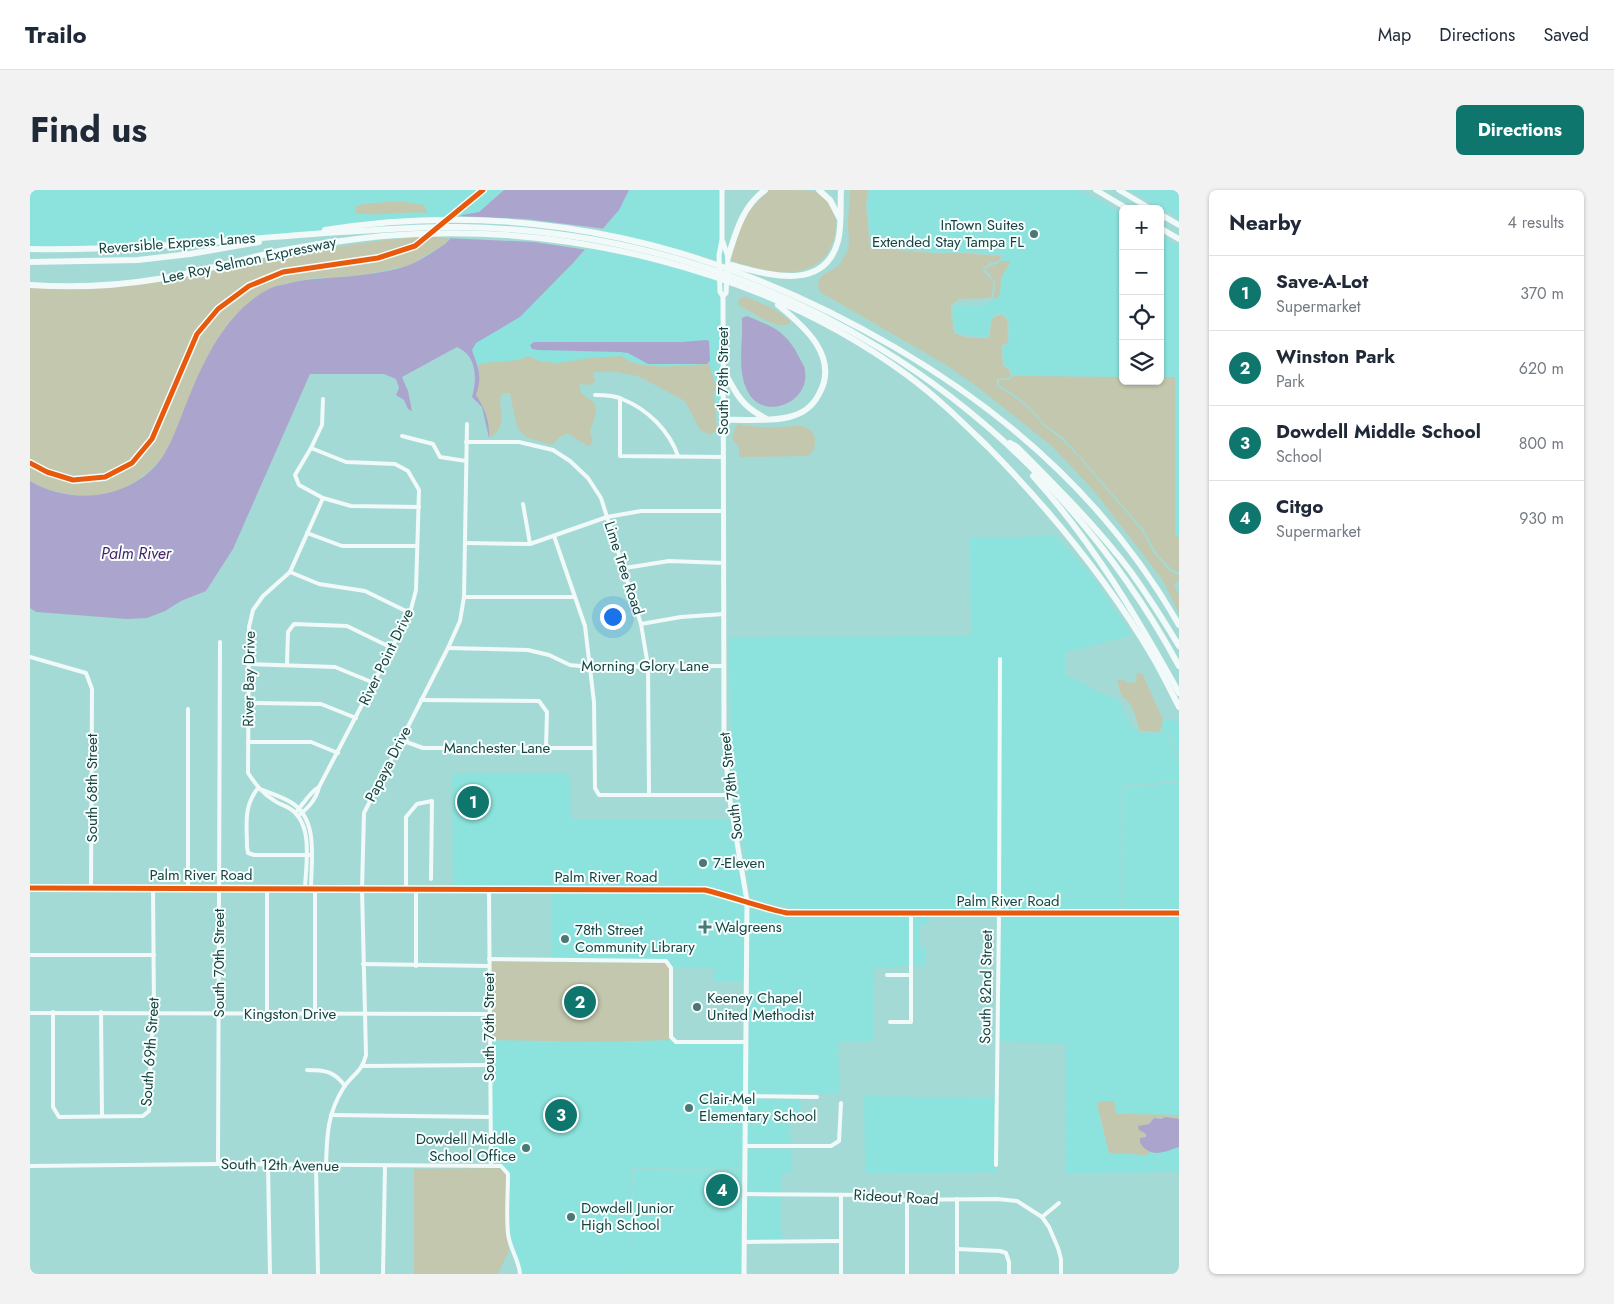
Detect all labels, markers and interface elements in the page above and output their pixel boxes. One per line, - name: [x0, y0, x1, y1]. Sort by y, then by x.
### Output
- text: Trailo: [25, 17, 87, 52]
- text: Map: [1378, 22, 1411, 48]
- text: Directions: [1439, 22, 1515, 48]
- text: Saved: [1543, 22, 1589, 48]
- text: Find us: [30, 105, 147, 155]
- button: Directions: [1456, 105, 1584, 155]
- map controls: [1119, 205, 1164, 385]
- button: +: [1119, 205, 1164, 250]
- text: Nearby: [1229, 208, 1301, 238]
- text: 4 results: [1508, 211, 1564, 234]
- place label: InTown Suites Extended Stay Tampa FL: [872, 214, 1024, 253]
- street label: Reversible Express Lanes: [98, 227, 256, 259]
- marker: InTown Suites Extended Stay Tampa FL: [1028, 228, 1040, 240]
- street label: Lee Roy Selmon Expressway: [160, 231, 338, 289]
- button: −: [1119, 250, 1164, 295]
- text: Save-A-Lot: [1276, 268, 1368, 295]
- text: 1: [1241, 282, 1249, 305]
- text: 370 m: [1520, 282, 1564, 305]
- button: locate: [1119, 295, 1164, 340]
- text: Supermarket: [1276, 295, 1361, 318]
- street label: South 78th Street: [712, 327, 734, 435]
- button: layers: [1119, 340, 1164, 385]
- text: Winston Park: [1276, 343, 1395, 370]
- text: 2: [1240, 357, 1250, 380]
- text: 620 m: [1519, 357, 1564, 380]
- text: Park: [1276, 370, 1305, 393]
- text: Dowdell Middle School: [1276, 418, 1481, 445]
- text: 3: [1240, 432, 1250, 455]
- text: 800 m: [1519, 432, 1564, 455]
- text: School: [1276, 445, 1322, 468]
- text: Citgo: [1276, 493, 1323, 520]
- text: 4: [1239, 507, 1251, 530]
- text: 930 m: [1519, 507, 1564, 530]
- street label: Lime Tree Road: [598, 518, 650, 618]
- text: Supermarket: [1276, 520, 1361, 543]
- water label: Palm River: [101, 542, 173, 565]
- your location: [600, 604, 626, 630]
- street label: River Point Drive: [353, 605, 419, 709]
- street label: River Bay Drive: [237, 631, 261, 727]
- street label: Morning Glory Lane: [581, 655, 709, 677]
- street label: Papaya Drive: [360, 722, 417, 806]
- street label: South 78th Street: [713, 731, 749, 841]
- street label: South 68th Street: [81, 733, 103, 842]
- street label: Manchester Lane: [444, 737, 551, 759]
- pin: 1: [457, 783, 489, 821]
- place label: 7-Eleven: [713, 852, 765, 874]
- marker: 7-Eleven: [697, 857, 709, 869]
- street label: Palm River Road: [149, 864, 253, 886]
- street label: Palm River Road: [554, 866, 658, 888]
- street label: Palm River Road: [956, 890, 1060, 912]
- street label: South 70th Street: [208, 908, 230, 1017]
- place label: Walgreens: [715, 916, 782, 938]
- place label: 78th Street Community Library: [575, 919, 695, 958]
- marker: Walgreens: [699, 921, 711, 933]
- street label: South 82nd Street: [974, 930, 998, 1044]
- marker: 78th Street Community Library: [559, 933, 571, 945]
- street label: South 76th Street: [478, 972, 500, 1081]
- pin: 2: [564, 983, 596, 1021]
- place label: Keeney Chapel United Methodist: [707, 987, 815, 1026]
- street label: South 69th Street: [135, 996, 165, 1107]
- marker: Keeney Chapel United Methodist: [691, 1001, 703, 1013]
- street label: Kingston Drive: [244, 1003, 336, 1025]
- place label: Clair-Mel Elementary School: [699, 1088, 816, 1127]
- pin: 3: [545, 1096, 577, 1134]
- marker: Clair-Mel Elementary School: [683, 1102, 695, 1114]
- place label: Dowdell Middle School Office: [416, 1128, 516, 1167]
- marker: Dowdell Middle School Office: [520, 1142, 532, 1154]
- street label: South 12th Avenue: [221, 1153, 340, 1177]
- pin: 4: [706, 1171, 738, 1209]
- street label: Rideout Road: [853, 1184, 939, 1210]
- place label: Dowdell Junior High School: [581, 1197, 674, 1236]
- marker: Dowdell Junior High School: [565, 1211, 577, 1223]

